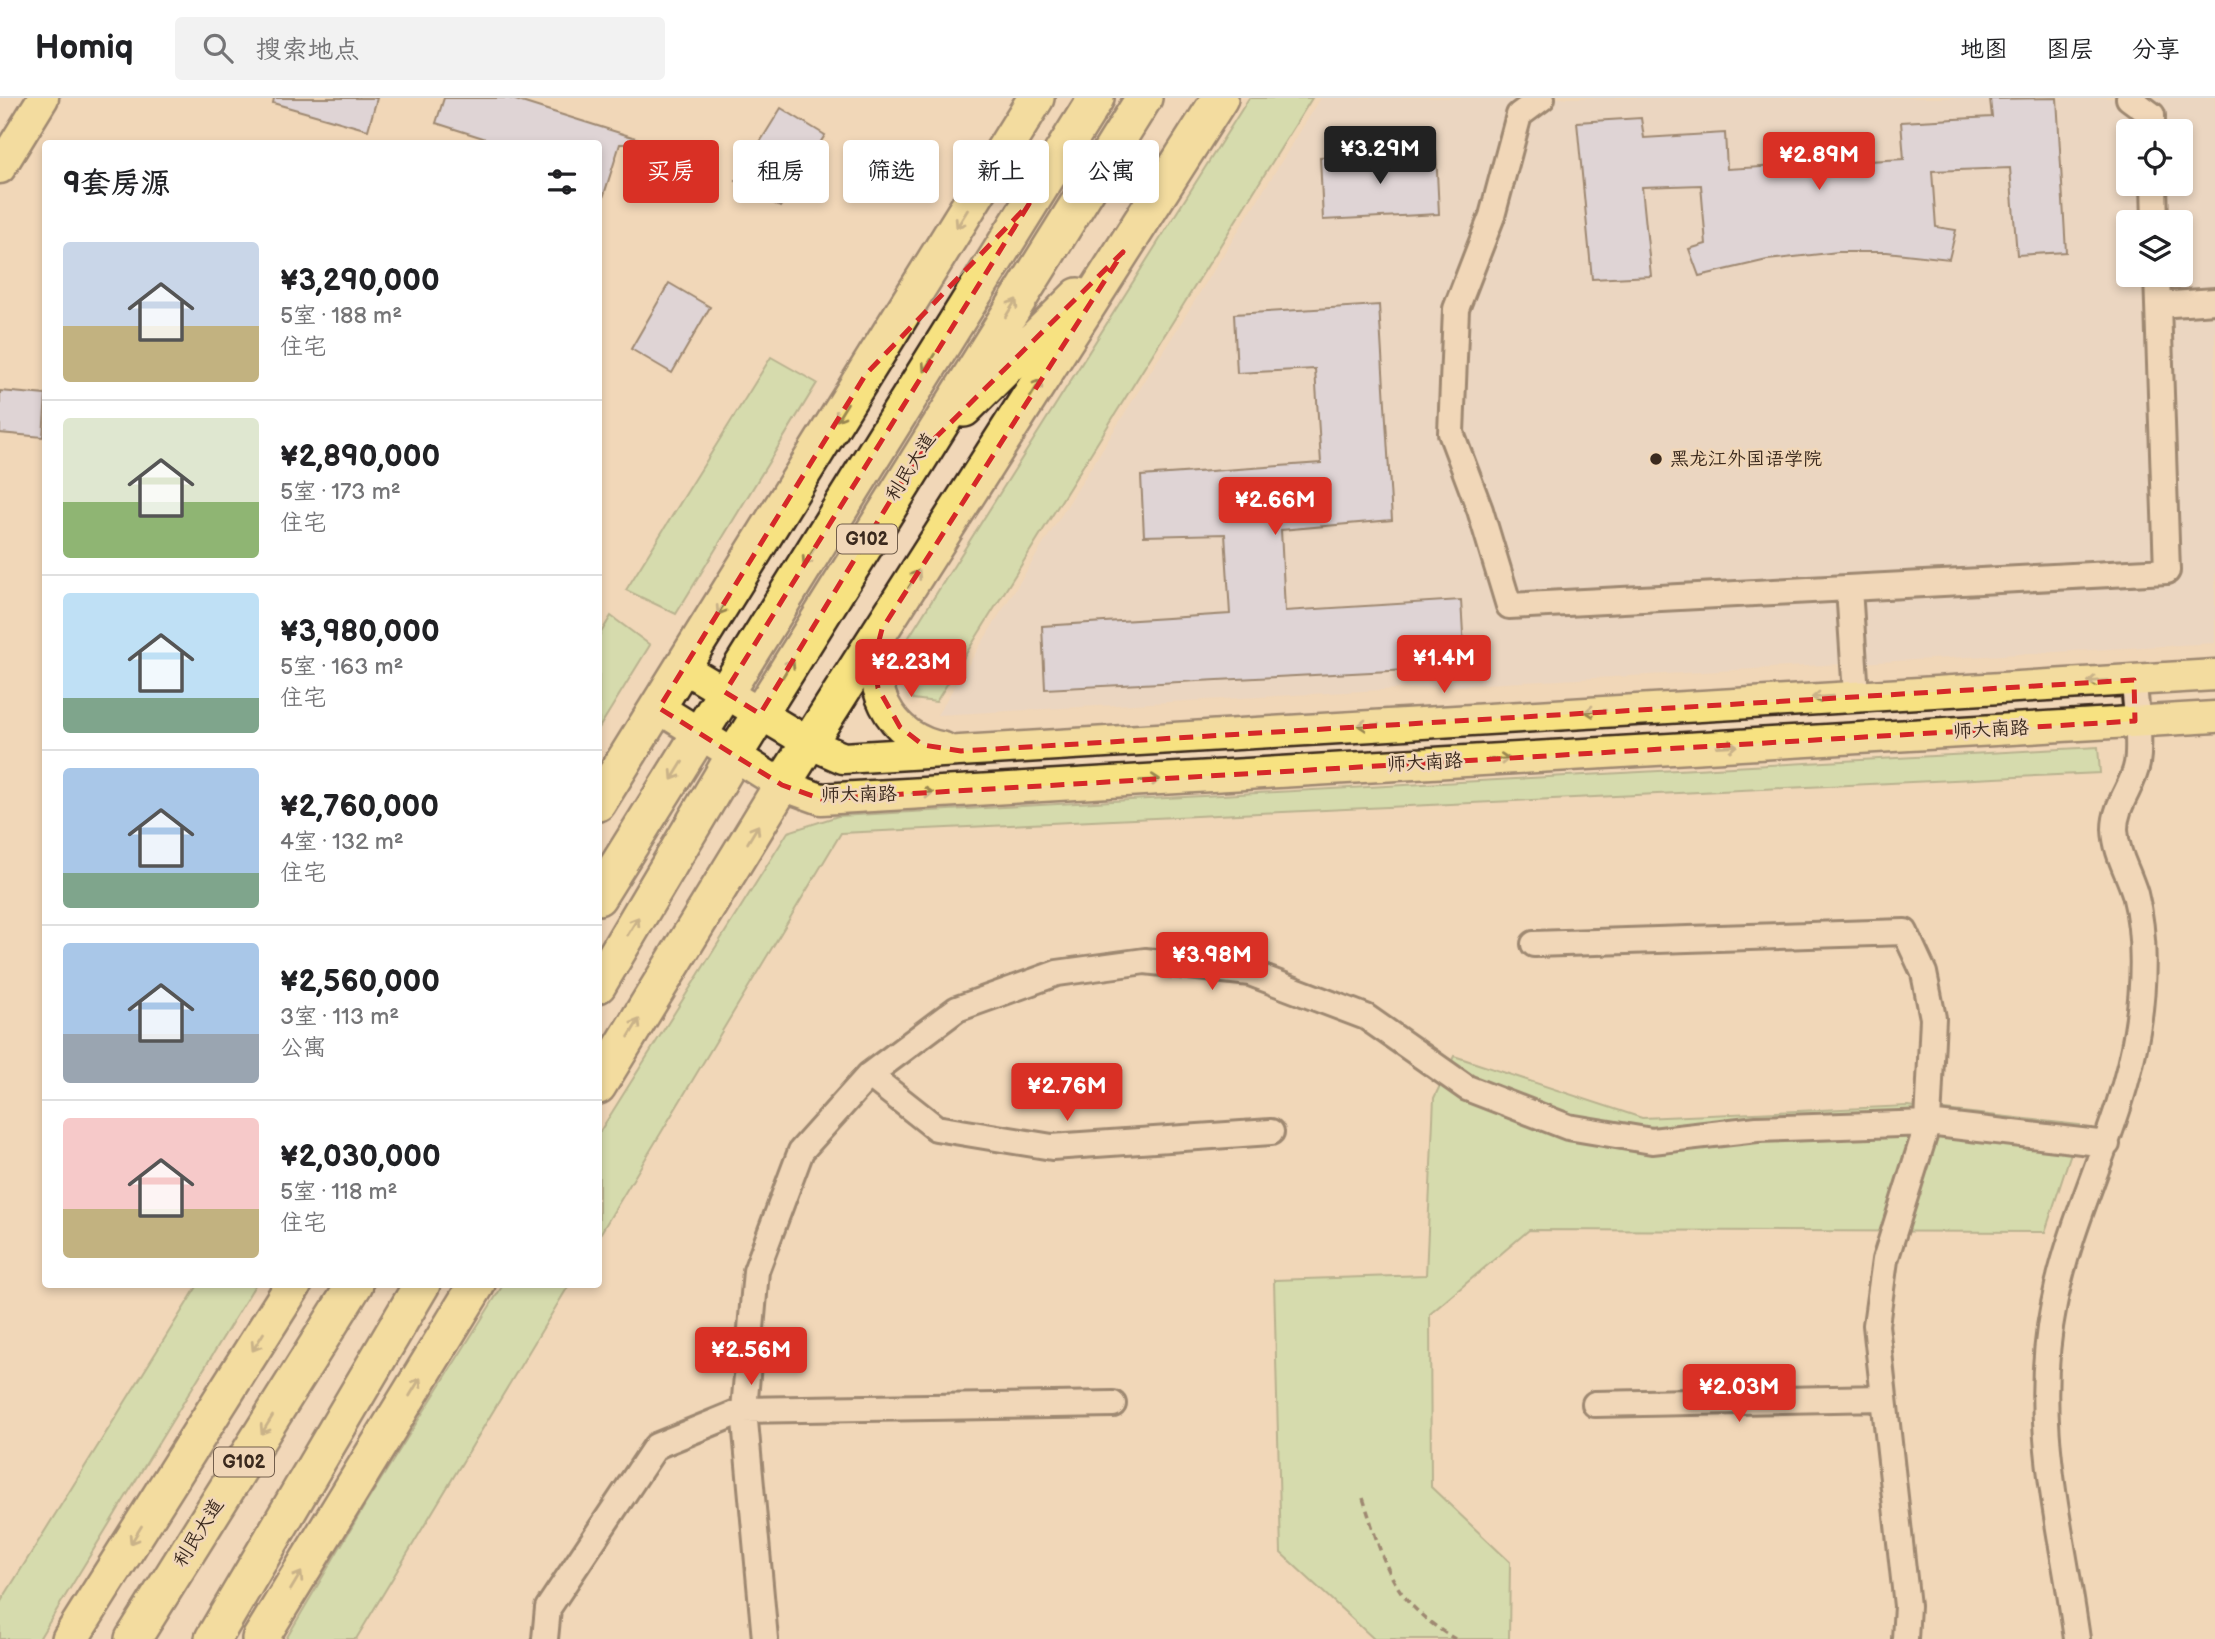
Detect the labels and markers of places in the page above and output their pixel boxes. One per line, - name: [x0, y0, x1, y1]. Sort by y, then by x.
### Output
- pin: ¥3.29M: [1323, 126, 1437, 186]
- pin: ¥2.89M: [1762, 132, 1876, 192]
- place label: 黑龙江外国语学院: [1670, 448, 1822, 471]
- marker: 黑龙江外国语学院: [1648, 451, 1664, 467]
- pin: ¥2.66M: [1218, 478, 1332, 537]
- pin: ¥1.4M: [1395, 636, 1493, 695]
- pin: ¥2.23M: [854, 640, 968, 699]
- pin: ¥3.98M: [1155, 932, 1269, 992]
- pin: ¥2.76M: [1010, 1063, 1124, 1123]
- pin: ¥2.56M: [694, 1328, 808, 1387]
- pin: ¥2.03M: [1682, 1364, 1796, 1424]

